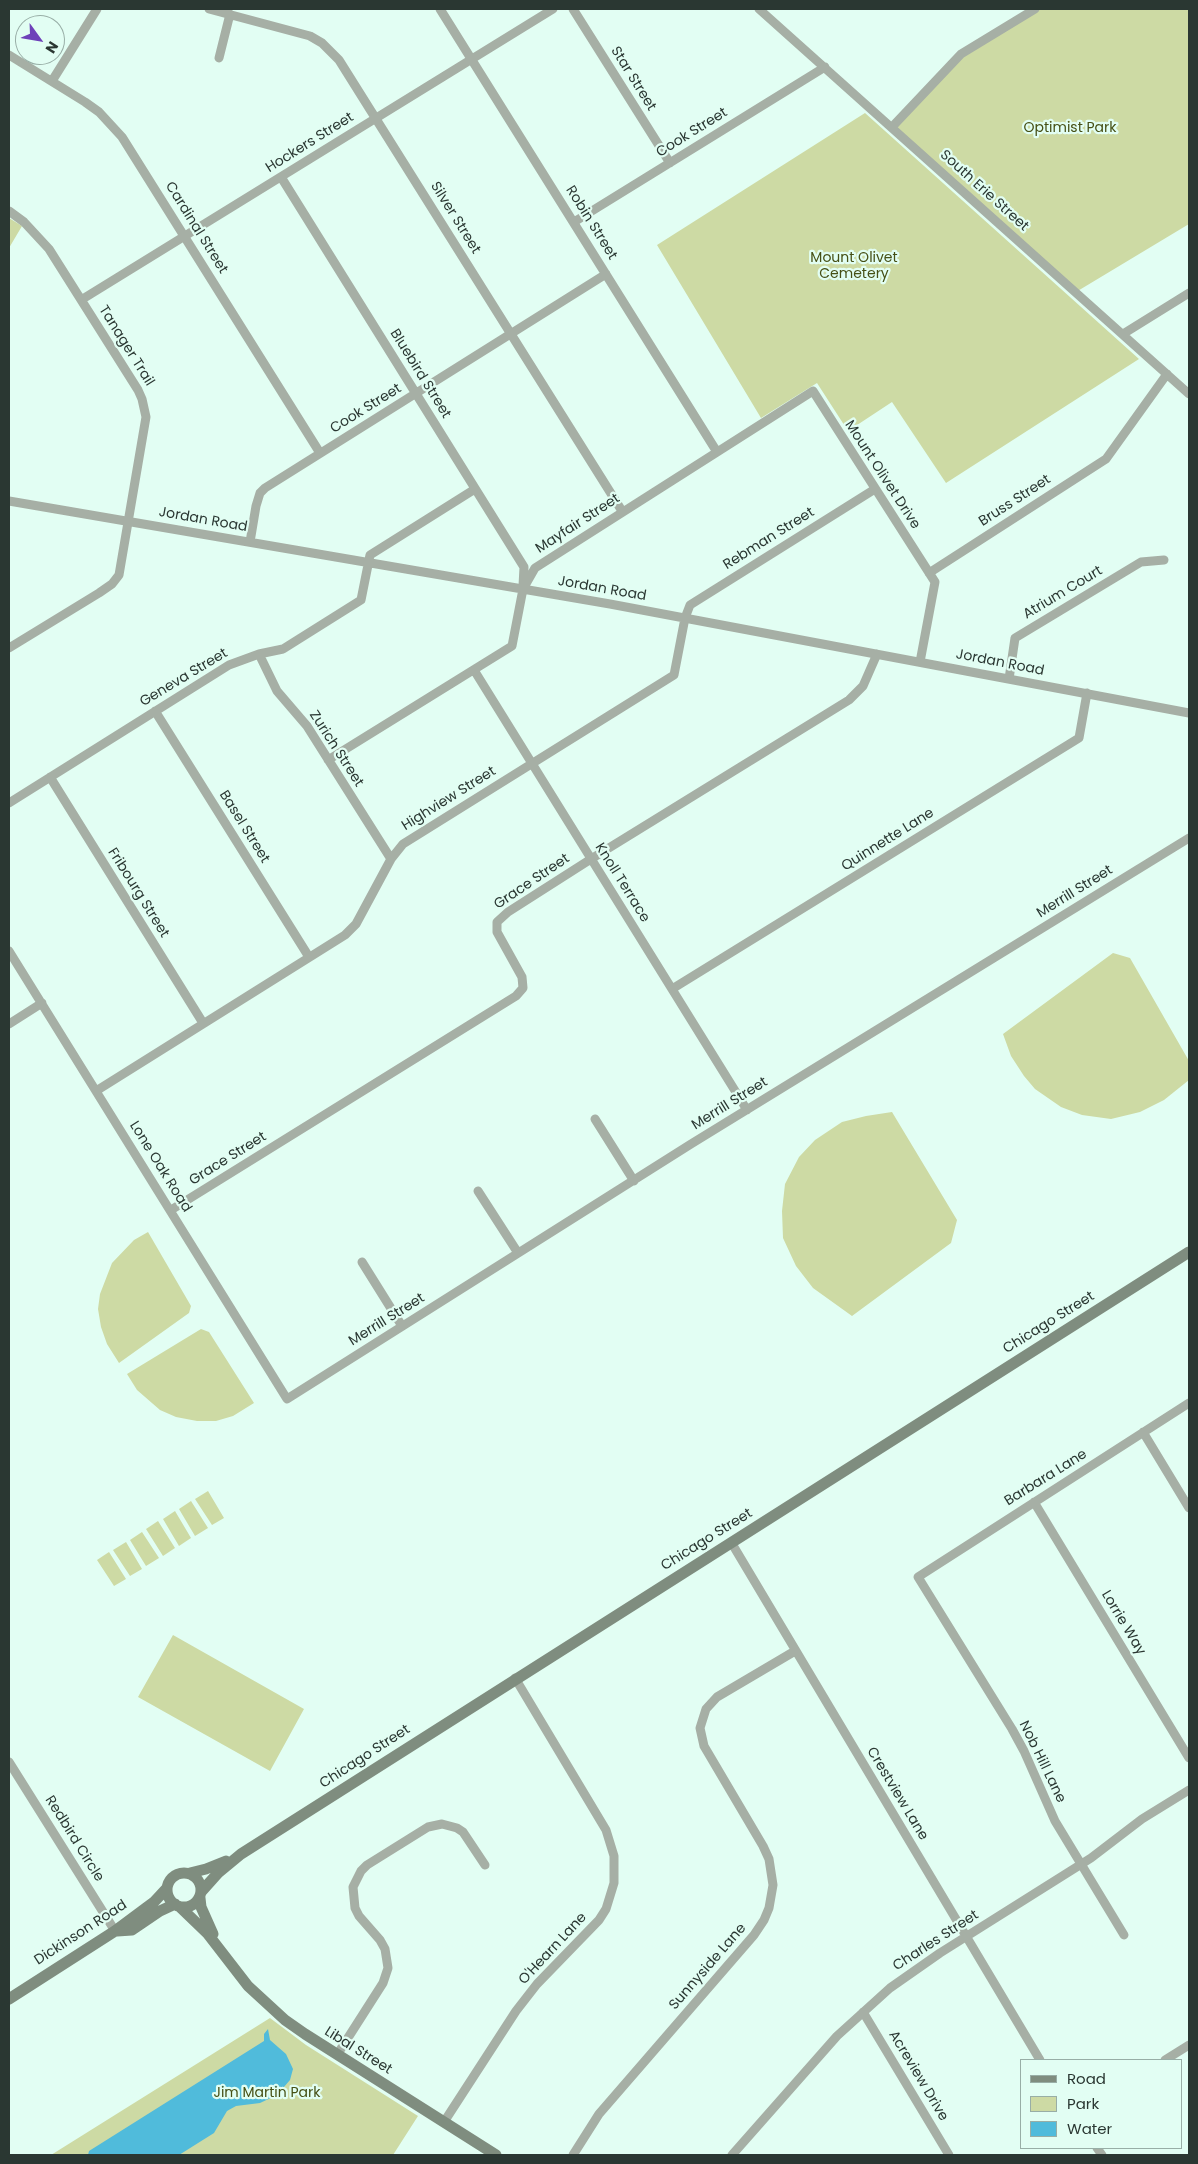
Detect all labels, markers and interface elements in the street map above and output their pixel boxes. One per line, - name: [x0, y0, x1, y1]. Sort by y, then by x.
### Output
- north arrow: [15, 15, 65, 65]
- text: N: [41, 38, 63, 57]
- street label: Star Street: [607, 44, 659, 114]
- street label: Cook Street: [653, 105, 731, 161]
- street label: Hockers Street: [263, 109, 357, 177]
- park label: Optimist Park: [1023, 120, 1117, 136]
- street label: South Erie Street: [936, 147, 1032, 235]
- street label: Cardinal Street: [161, 179, 231, 277]
- street label: Silver Street: [426, 179, 484, 257]
- street label: Robin Street: [562, 183, 620, 263]
- park label: Mount Olivet Cemetery: [810, 250, 898, 282]
- street label: Tanager Trail: [95, 303, 157, 389]
- street label: Bluebird Street: [386, 326, 454, 422]
- street label: Cook Street: [327, 381, 405, 437]
- street label: Mount Olivet Drive: [841, 418, 923, 532]
- street label: Bruss Street: [976, 472, 1054, 530]
- street label: Mayfair Street: [533, 491, 623, 557]
- street label: Jordan Road: [157, 504, 249, 536]
- street label: Rebman Street: [720, 504, 818, 574]
- street label: Atrium Court: [1020, 563, 1106, 623]
- street label: Jordan Road: [556, 573, 648, 605]
- street label: Geneva Street: [137, 645, 231, 711]
- street label: Jordan Road: [954, 646, 1046, 680]
- street label: Zurich Street: [305, 708, 367, 790]
- street label: Highview Street: [399, 763, 499, 835]
- street label: Basel Street: [215, 788, 273, 866]
- street label: Quinnette Lane: [839, 805, 937, 875]
- street label: Knoll Terrace: [591, 840, 653, 926]
- street label: Fribourg Street: [104, 845, 172, 941]
- street label: Grace Street: [491, 851, 573, 913]
- street label: Merrill Street: [1034, 862, 1116, 922]
- street label: Merrill Street: [689, 1074, 771, 1134]
- street label: Lone Oak Road: [125, 1118, 195, 1216]
- street label: Grace Street: [186, 1129, 270, 1189]
- street label: Chicago Street: [1000, 1288, 1098, 1358]
- street label: Merrill Street: [346, 1290, 428, 1350]
- street label: Barbara Lane: [1002, 1446, 1090, 1510]
- street label: Chicago Street: [658, 1505, 756, 1575]
- street label: Lorrie Way: [1097, 1588, 1149, 1658]
- street label: Nob Hill Lane: [1015, 1718, 1069, 1806]
- street label: Chicago Street: [317, 1722, 413, 1792]
- street label: Crestview Lane: [863, 1744, 931, 1844]
- street label: Redbird Circle: [41, 1793, 107, 1885]
- street label: Dickinson Road: [32, 1897, 130, 1969]
- street label: Charles Street: [890, 1907, 982, 1975]
- street label: O'Hearn Lane: [515, 1910, 591, 1988]
- street label: Sunnyside Lane: [666, 1920, 750, 2014]
- street label: Libal Street: [321, 2024, 395, 2078]
- street label: Acreview Drive: [884, 2028, 952, 2124]
- legend: [1020, 2059, 1183, 2149]
- text: Road: [1067, 2068, 1106, 2089]
- park label: Jim Martin Park: [213, 2085, 321, 2101]
- text: Park: [1067, 2093, 1099, 2114]
- text: Water: [1067, 2118, 1112, 2139]

